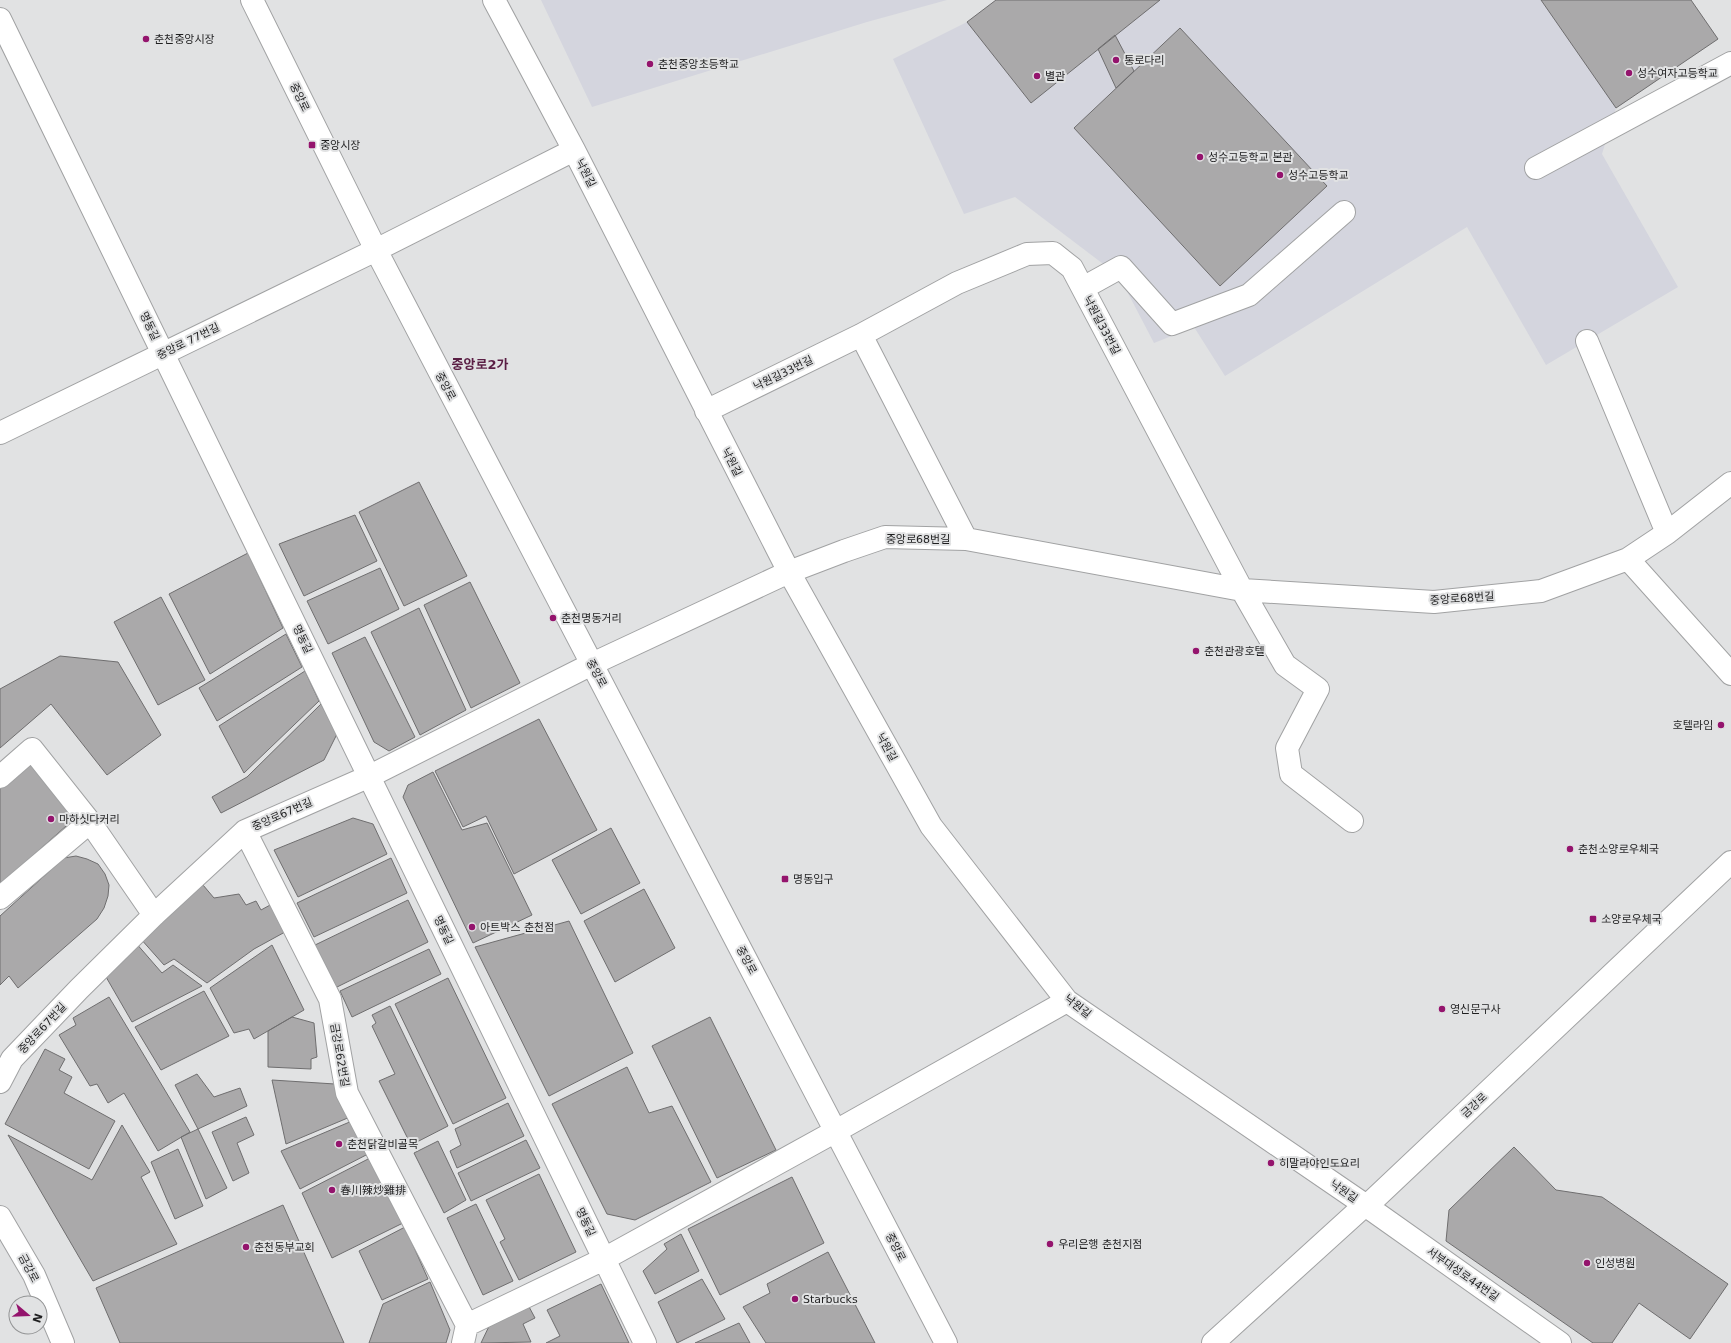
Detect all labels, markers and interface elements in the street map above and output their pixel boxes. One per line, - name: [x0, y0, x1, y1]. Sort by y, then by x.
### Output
- place label: 춘천중앙시장: [154, 33, 215, 46]
- marker: 춘천중앙시장: [141, 34, 151, 44]
- place label: 통로다리: [1124, 54, 1164, 67]
- marker: 통로다리: [1111, 55, 1121, 65]
- place label: 춘천중앙초등학교: [658, 58, 739, 71]
- marker: 춘천중앙초등학교: [645, 59, 655, 69]
- place label: 성수여자고등학교: [1637, 67, 1718, 80]
- marker: 성수여자고등학교: [1624, 68, 1634, 78]
- place label: 별관: [1045, 70, 1065, 83]
- marker: 별관: [1032, 71, 1042, 81]
- street label: 중앙로: [287, 81, 312, 114]
- place label: 중앙시장: [320, 139, 360, 152]
- marker: 중앙시장: [307, 140, 317, 150]
- place label: 성수고등학교 본관: [1208, 151, 1292, 164]
- marker: 성수고등학교 본관: [1195, 152, 1205, 162]
- street label: 낙원길: [573, 157, 598, 190]
- place label: 성수고등학교: [1288, 169, 1349, 182]
- marker: 성수고등학교: [1275, 170, 1285, 180]
- street label: 낙원길33번길: [1081, 294, 1122, 357]
- street label: 명동길: [137, 310, 162, 343]
- street label: 중앙로 77번길: [155, 321, 222, 362]
- street label: 낙원길33번길: [751, 353, 815, 393]
- district label: 중앙로2가: [452, 357, 508, 372]
- street label: 중앙로: [433, 370, 458, 403]
- street label: 낙원길: [719, 446, 744, 479]
- street label: 중앙로68번길: [886, 533, 950, 546]
- street label: 중앙로68번길: [1429, 590, 1495, 607]
- place label: 춘천명동거리: [561, 612, 622, 625]
- marker: 춘천명동거리: [548, 613, 558, 623]
- street label: 명동길: [290, 623, 315, 656]
- place label: 춘천관광호텔: [1204, 645, 1265, 658]
- marker: 춘천관광호텔: [1191, 646, 1201, 656]
- street label: 중앙로: [584, 657, 609, 690]
- place label: 호텔라임: [1673, 719, 1713, 732]
- marker: 호텔라임: [1716, 720, 1726, 730]
- street label: 낙원길: [874, 731, 900, 764]
- street label: 중앙로67번길: [250, 795, 314, 834]
- place label: 마하싯다커리: [59, 813, 120, 826]
- marker: 마하싯다커리: [46, 814, 56, 824]
- place label: 춘천소양로우체국: [1578, 843, 1659, 856]
- marker: 춘천소양로우체국: [1565, 844, 1575, 854]
- place label: 명동입구: [793, 873, 833, 886]
- marker: 명동입구: [780, 874, 790, 884]
- place label: 소양로우체국: [1601, 913, 1662, 926]
- street label: 명동길: [431, 914, 456, 947]
- marker: 소양로우체국: [1588, 914, 1598, 924]
- place label: 아트박스 춘천점: [480, 921, 554, 934]
- marker: 아트박스 춘천점: [467, 922, 477, 932]
- street label: 중앙로: [734, 944, 759, 977]
- street label: 낙원길: [1062, 992, 1094, 1021]
- street label: 중앙로67번길: [16, 1000, 69, 1056]
- place label: 영신문구사: [1450, 1003, 1501, 1016]
- marker: 영신문구사: [1437, 1004, 1447, 1014]
- street label: 금강로62번길: [327, 1022, 352, 1088]
- street label: 금강로: [1459, 1090, 1490, 1120]
- place label: 춘천닭갈비골목: [347, 1138, 418, 1151]
- marker: 춘천닭갈비골목: [334, 1139, 344, 1149]
- place label: 히말라야인도요리: [1279, 1157, 1360, 1170]
- marker: 히말라야인도요리: [1266, 1158, 1276, 1168]
- street label: 낙원길: [1327, 1178, 1360, 1205]
- place label: 春川辣炒雞排: [340, 1184, 406, 1197]
- marker: 春川辣炒雞排: [327, 1185, 337, 1195]
- street label: 명동길: [573, 1206, 598, 1239]
- street label: 중앙로: [883, 1231, 908, 1264]
- place label: 우리은행 춘천지점: [1058, 1238, 1142, 1251]
- marker: 우리은행 춘천지점: [1045, 1239, 1055, 1249]
- place label: 춘천동부교회: [254, 1241, 315, 1254]
- marker: 춘천동부교회: [241, 1242, 251, 1252]
- street label: 서부대성로44번길: [1424, 1245, 1501, 1304]
- street label: 금강로: [16, 1252, 41, 1285]
- place label: 인성병원: [1595, 1257, 1635, 1270]
- marker: 인성병원: [1582, 1258, 1592, 1268]
- place label: Starbucks: [803, 1293, 858, 1306]
- marker: Starbucks: [790, 1294, 800, 1304]
- north arrow: [8, 1295, 48, 1335]
- text: N: [29, 1312, 45, 1325]

